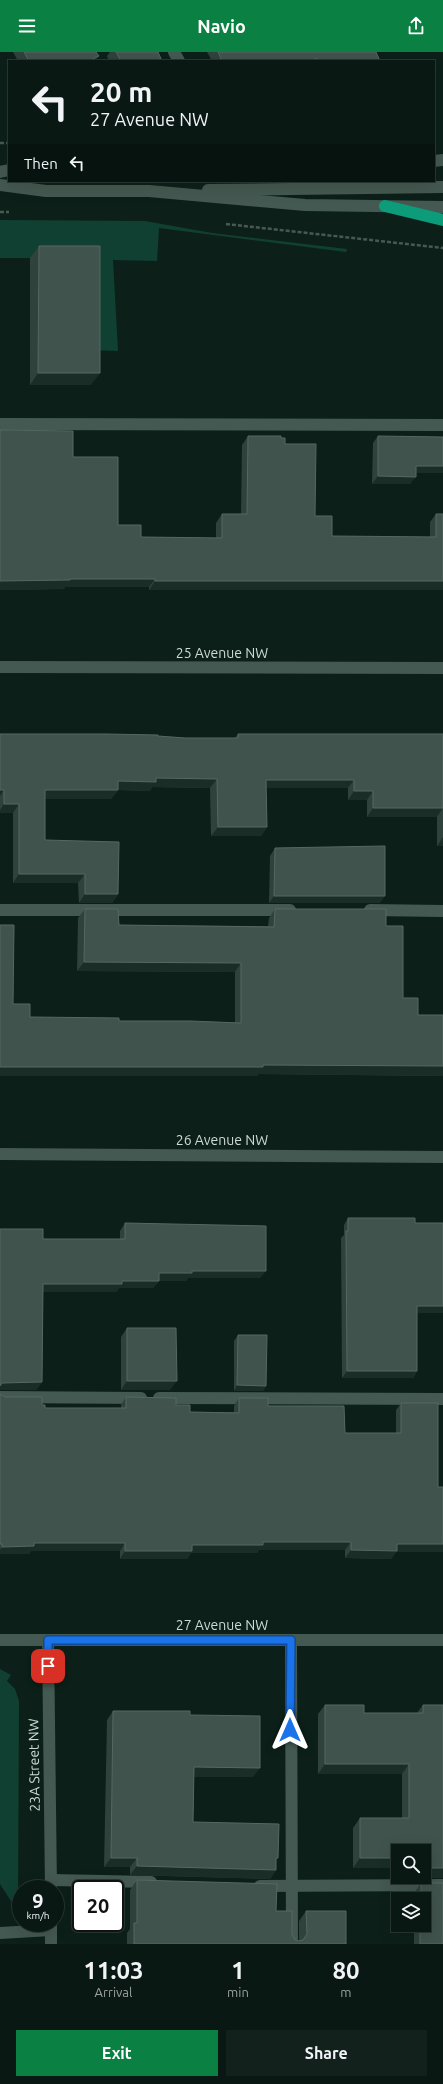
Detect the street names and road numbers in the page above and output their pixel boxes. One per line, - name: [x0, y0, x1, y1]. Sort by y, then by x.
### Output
- street label: 25 Avenue NW: [176, 645, 268, 661]
- street label: 26 Avenue NW: [176, 1132, 268, 1148]
- street label: 27 Avenue NW: [176, 1617, 268, 1633]
- street label: 23A Street NW: [25, 1718, 43, 1812]

